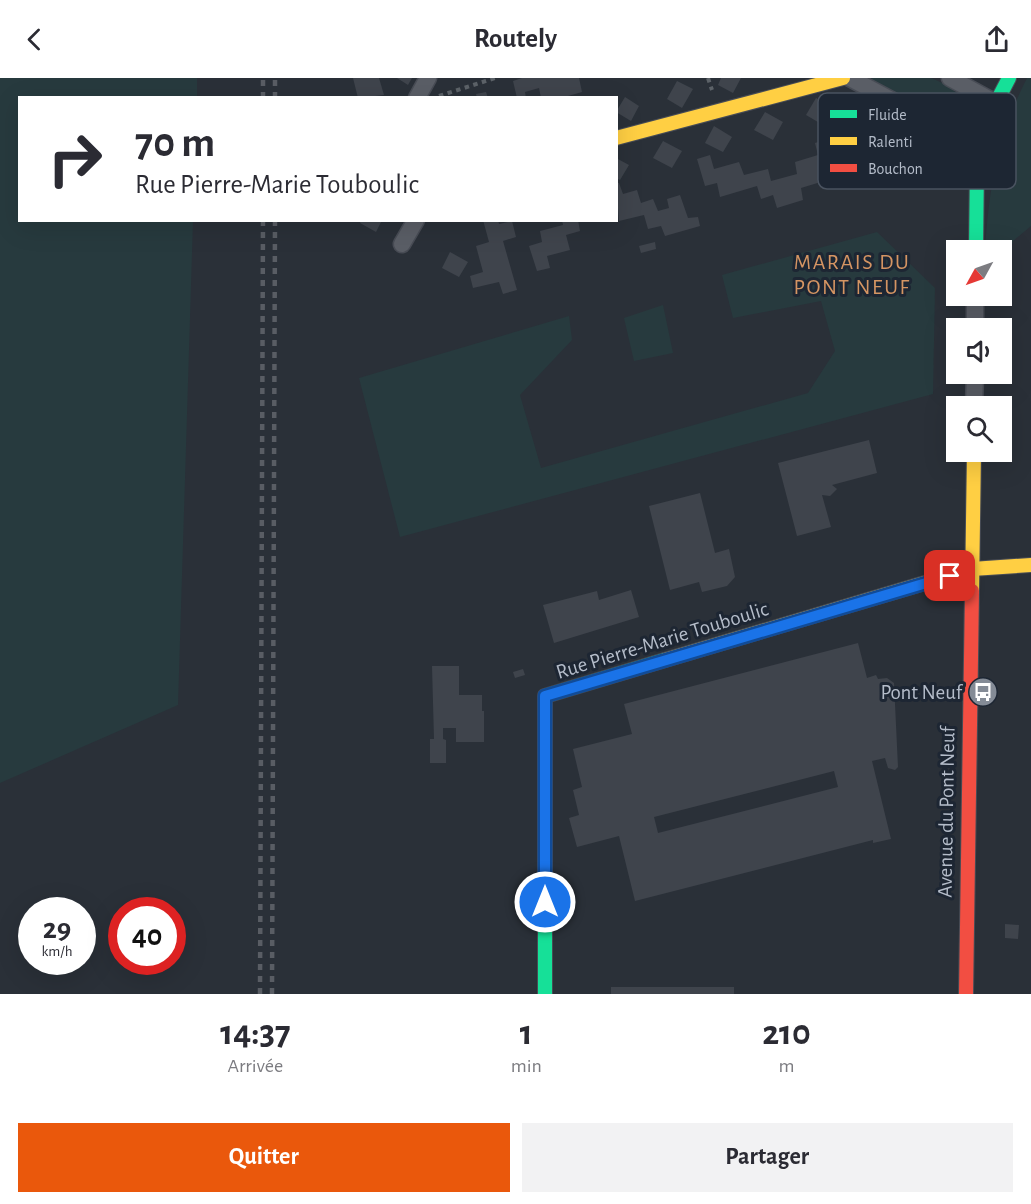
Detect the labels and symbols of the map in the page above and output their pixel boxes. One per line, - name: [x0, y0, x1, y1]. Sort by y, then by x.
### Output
- legend: [818, 93, 1016, 189]
- text: Fluide: [868, 107, 907, 123]
- text: Ralenti: [868, 134, 913, 150]
- text: Bouchon: [868, 161, 923, 177]
- north arrow: [946, 240, 1012, 306]
- district label: MARAIS DU PONT NEUF: [794, 251, 911, 298]
- pin: [924, 550, 975, 601]
- street label: Rue Pierre-Marie Touboulic: [554, 598, 771, 683]
- bus stop icon: Pont Neuf: [967, 676, 999, 708]
- place label: Pont Neuf: [880, 682, 964, 703]
- street label: Avenue du Pont Neuf: [935, 725, 959, 898]
- position arrow: [513, 870, 577, 934]
- speed limit sign: 40: [108, 897, 186, 975]

